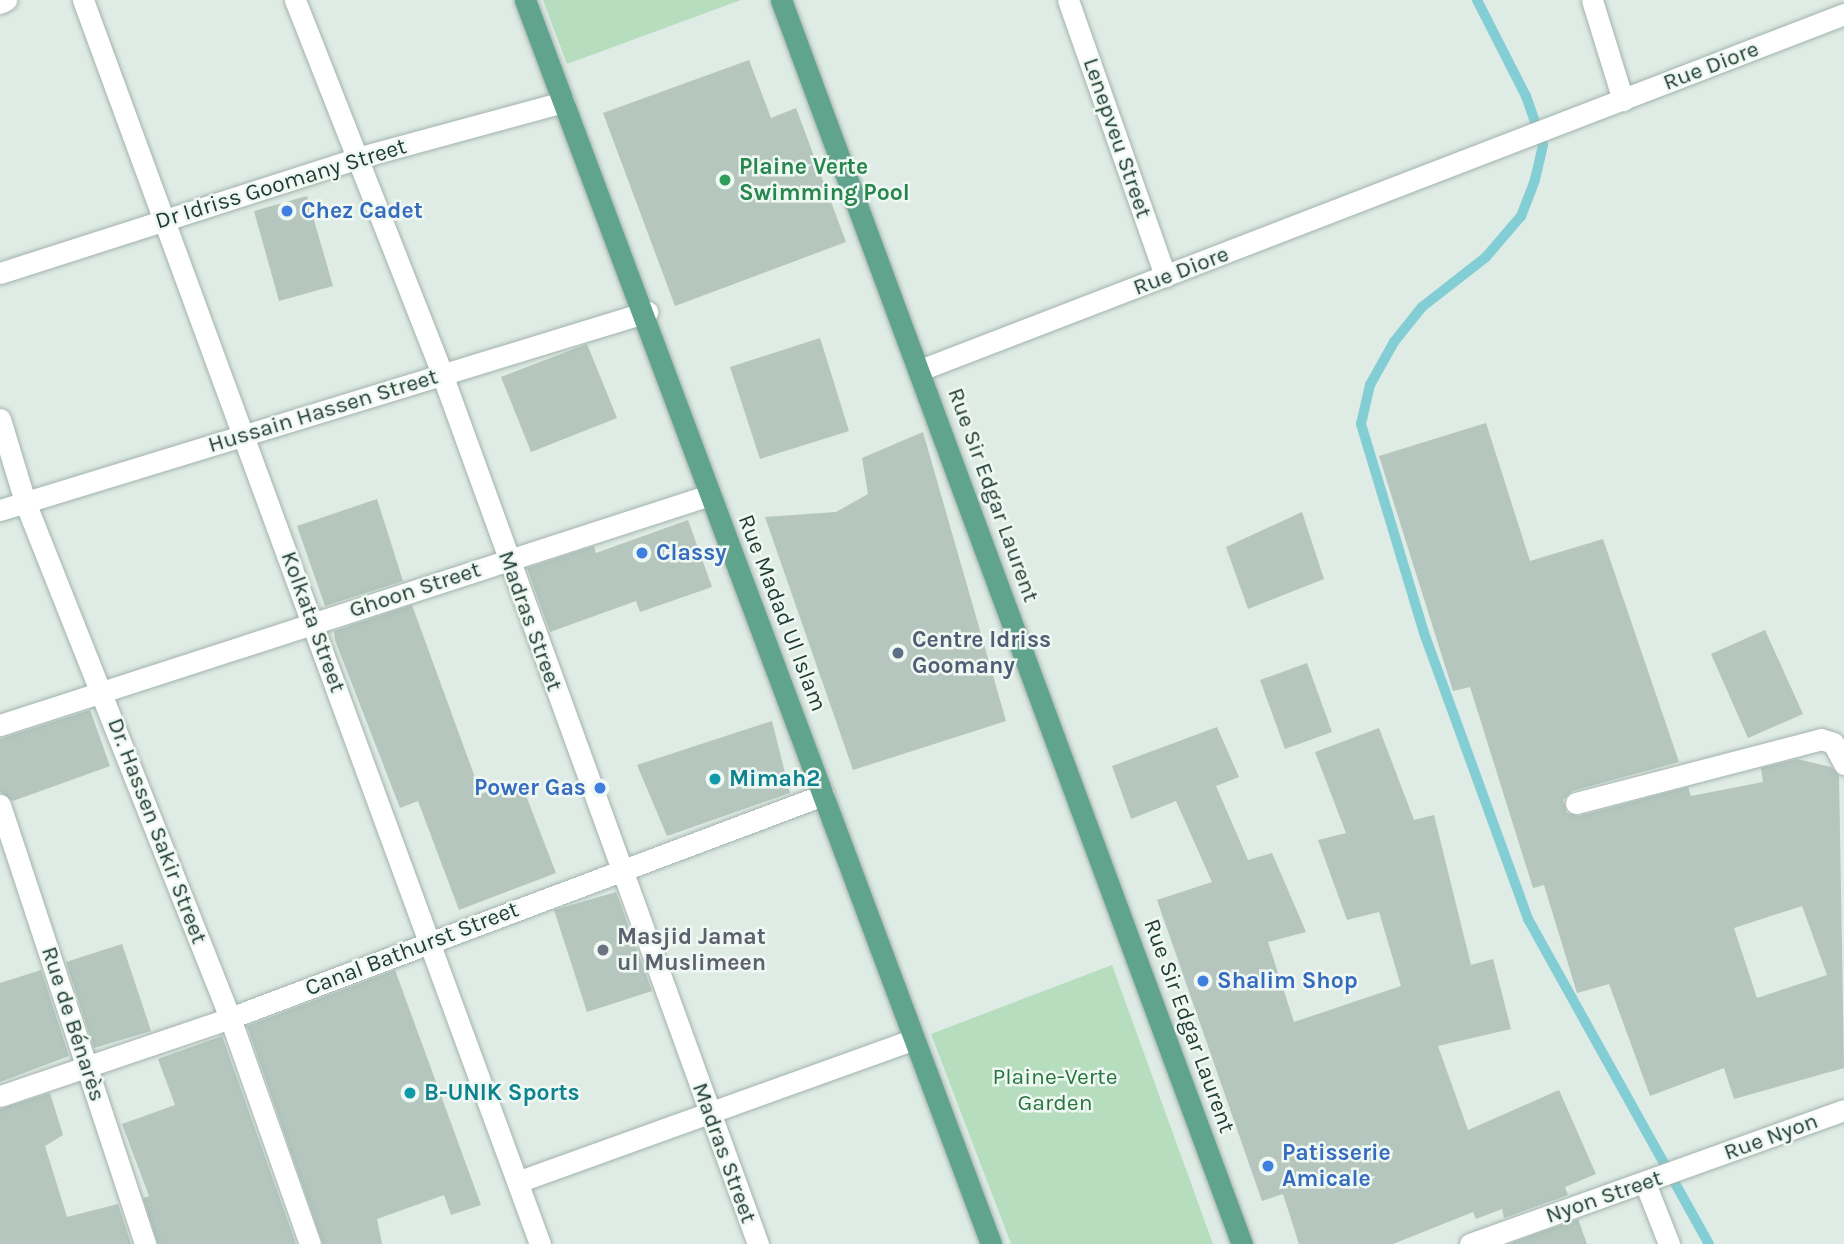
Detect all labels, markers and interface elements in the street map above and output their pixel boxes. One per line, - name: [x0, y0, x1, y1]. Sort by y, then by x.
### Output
- street label: Rue Diore: [1659, 35, 1763, 97]
- street label: Lenepveu Street: [1077, 54, 1157, 222]
- street label: Dr Idriss Goomany Street: [152, 133, 410, 235]
- place label: Plaine Verte Swimming Pool: [739, 153, 910, 207]
- marker: Plaine Verte Swimming Pool: [717, 172, 733, 188]
- place label: Chez Cadet: [301, 197, 423, 225]
- marker: Chez Cadet: [279, 203, 295, 219]
- street label: Rue Diore: [1129, 240, 1233, 302]
- street label: Hussain Hassen Street: [205, 363, 441, 459]
- street label: Rue Sir Edgar Laurent: [941, 384, 1045, 606]
- street label: Rue Madad Ul Islam: [732, 511, 832, 715]
- place label: Classy: [656, 539, 727, 567]
- marker: Classy: [634, 545, 650, 561]
- street label: Madras Street: [492, 547, 568, 695]
- street label: Kolkata Street: [275, 548, 351, 696]
- street label: Ghoon Street: [346, 556, 484, 624]
- place label: Centre Idriss Goomany: [912, 626, 1051, 680]
- marker: Centre Idriss Goomany: [890, 645, 906, 661]
- street label: Dr. Hassen Sakir Street: [101, 714, 213, 948]
- place label: Mimah2: [729, 765, 820, 793]
- marker: Mimah2: [707, 771, 723, 787]
- place label: Power Gas: [474, 774, 586, 802]
- marker: Power Gas: [592, 780, 608, 796]
- street label: Canal Bathurst Street: [301, 896, 523, 1002]
- street label: Rue Sir Edgar Laurent: [1137, 915, 1241, 1137]
- place label: Masjid Jamat ul Muslimeen: [617, 923, 766, 977]
- marker: Masjid Jamat ul Muslimeen: [595, 942, 611, 958]
- street label: Rue de Bénarès: [35, 943, 111, 1105]
- place label: Shalim Shop: [1217, 967, 1358, 995]
- marker: Shalim Shop: [1195, 973, 1211, 989]
- park label: Plaine-Verte Garden: [992, 1063, 1118, 1117]
- place label: B-UNIK Sports: [424, 1079, 580, 1107]
- street label: Madras Street: [686, 1079, 762, 1227]
- marker: B-UNIK Sports: [402, 1085, 418, 1101]
- street label: Rue Nyon: [1720, 1107, 1822, 1167]
- place label: Patisserie Amicale: [1282, 1139, 1391, 1193]
- marker: Patisserie Amicale: [1260, 1158, 1276, 1174]
- street label: Nyon Street: [1542, 1164, 1666, 1230]

